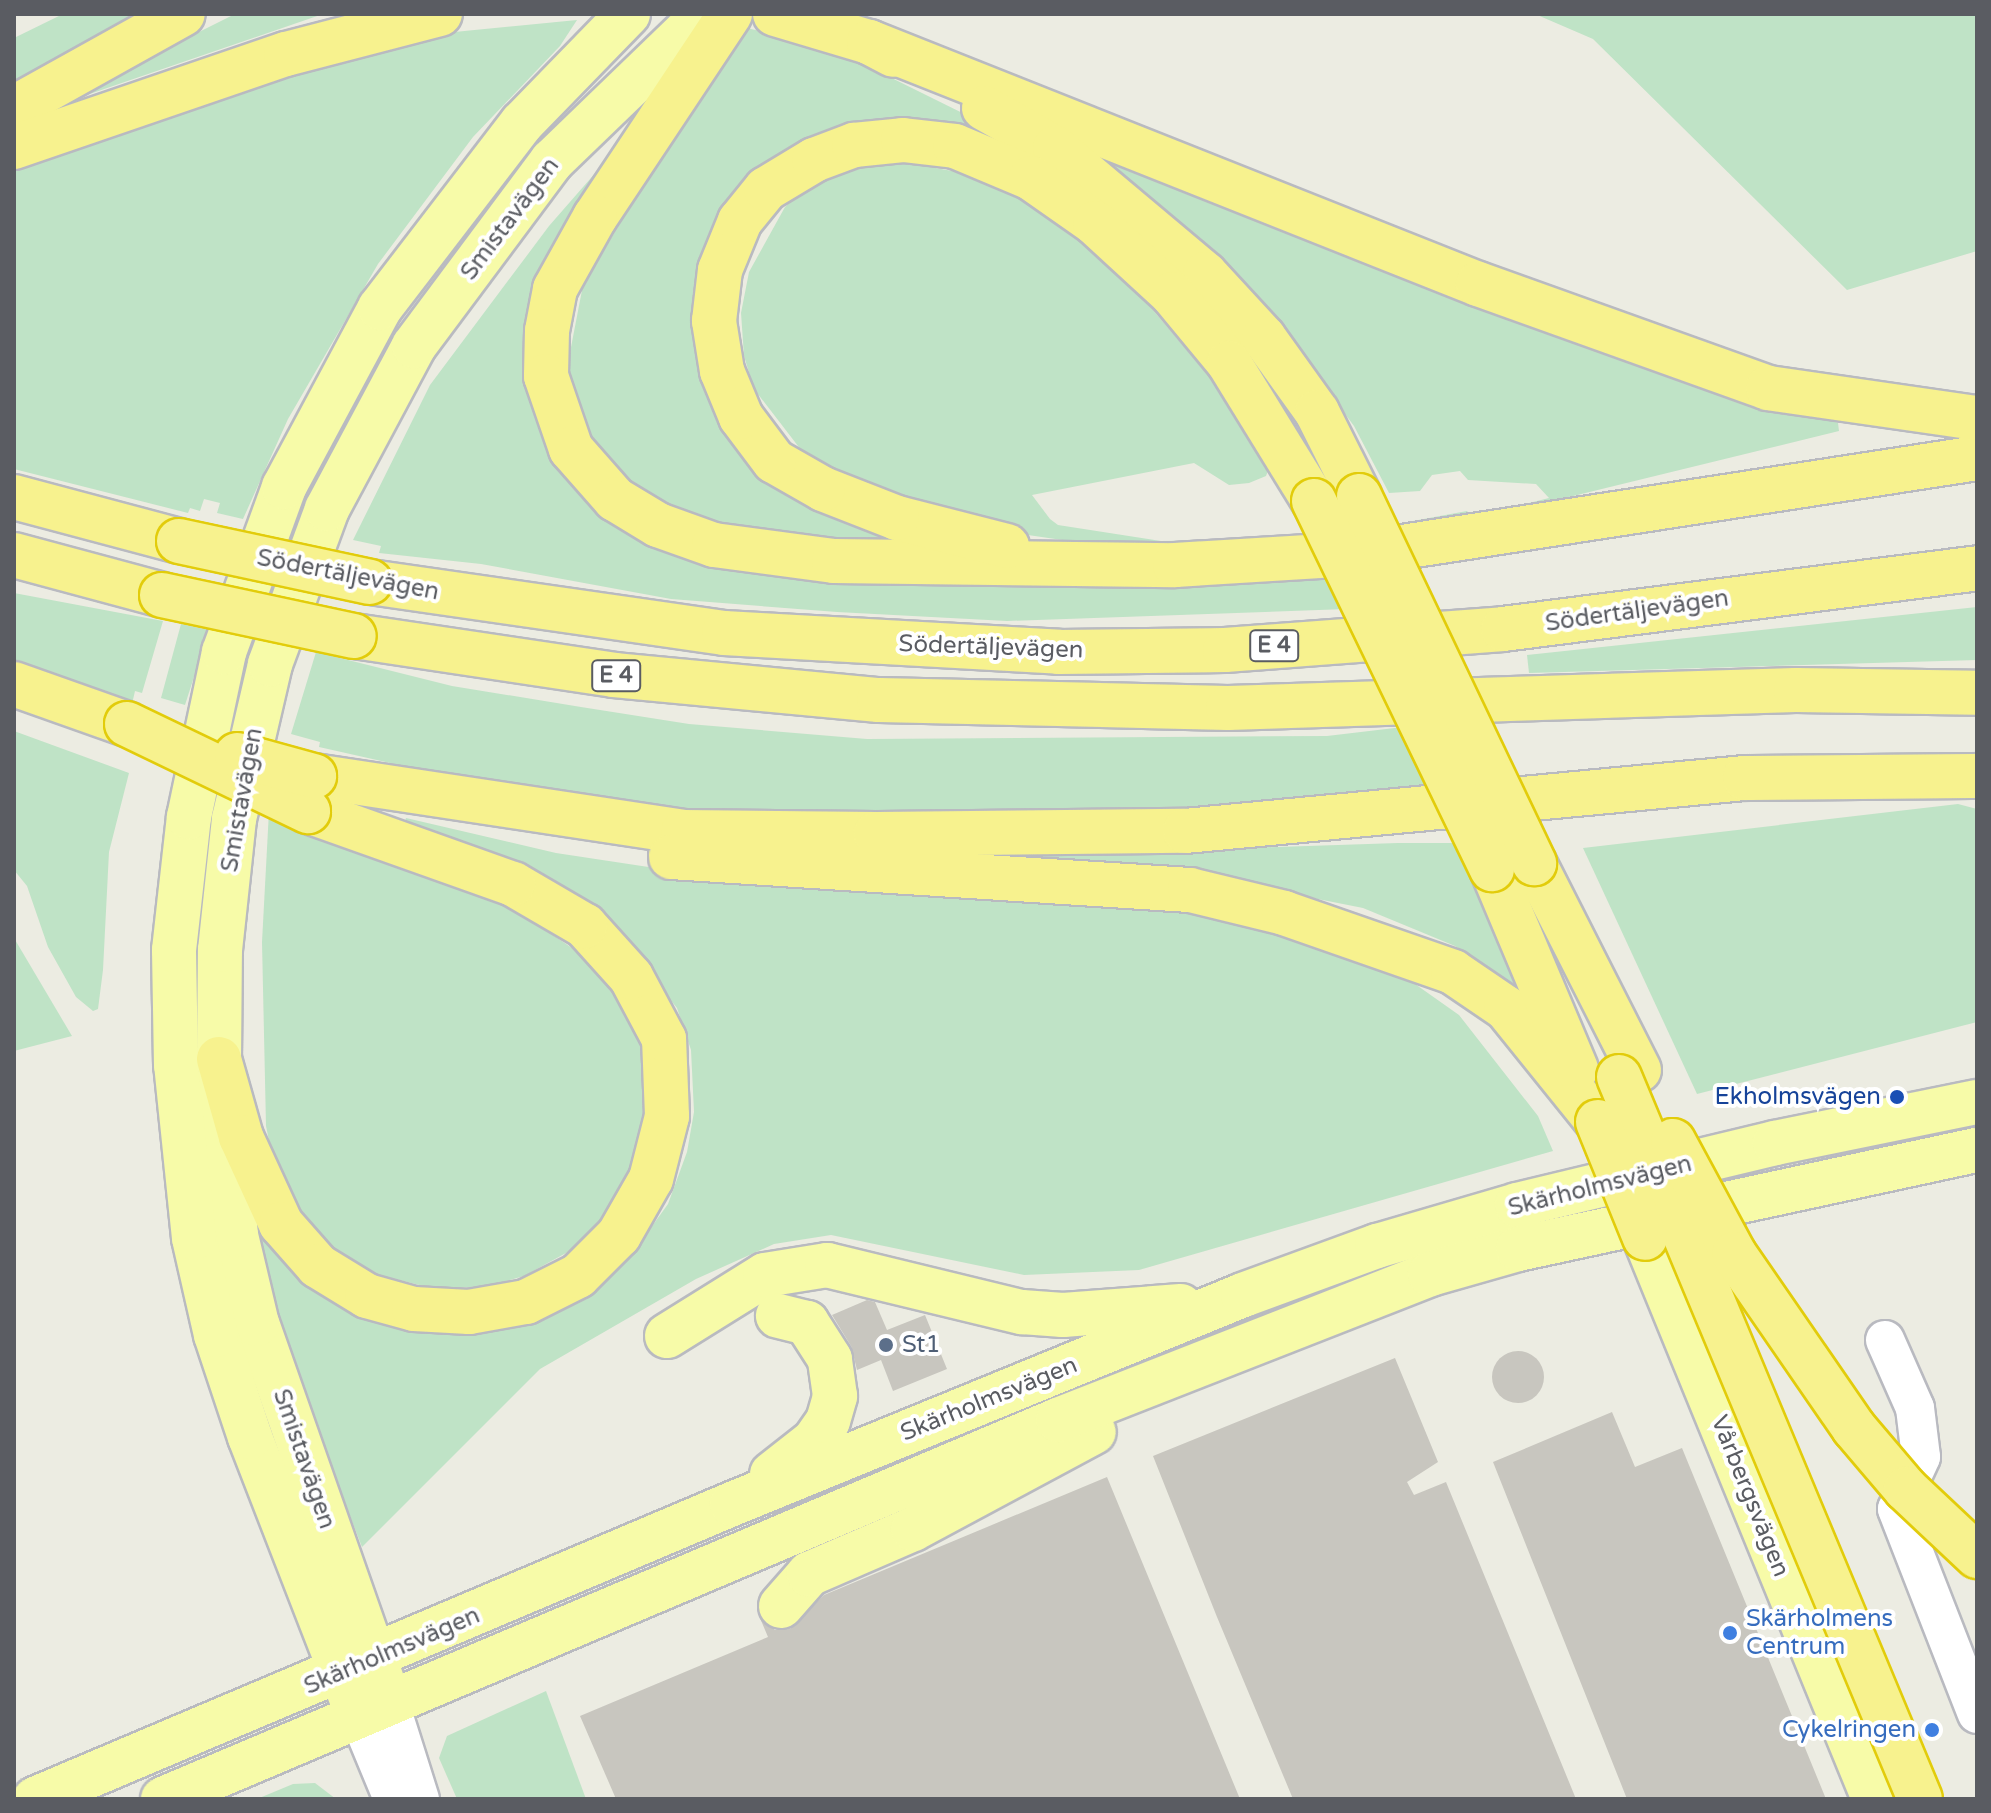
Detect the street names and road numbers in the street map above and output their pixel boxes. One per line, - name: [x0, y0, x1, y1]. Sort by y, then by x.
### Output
- street label: Smistavägen: [455, 152, 565, 286]
- street label: Södertäljevägen: [255, 543, 441, 607]
- street label: Södertäljevägen: [1543, 584, 1731, 638]
- road number: E 4: [1248, 628, 1300, 664]
- street label: Södertäljevägen: [898, 629, 1084, 665]
- road number: E 4: [590, 658, 642, 694]
- street label: Smistavägen: [215, 726, 269, 874]
- street label: Skärholmsvägen: [1505, 1149, 1695, 1223]
- street label: Skärholmsvägen: [896, 1350, 1082, 1448]
- street label: Smistavägen: [267, 1385, 341, 1533]
- street label: Vårbergsvägen: [1705, 1411, 1795, 1581]
- street label: Skärholmsvägen: [300, 1601, 484, 1701]

